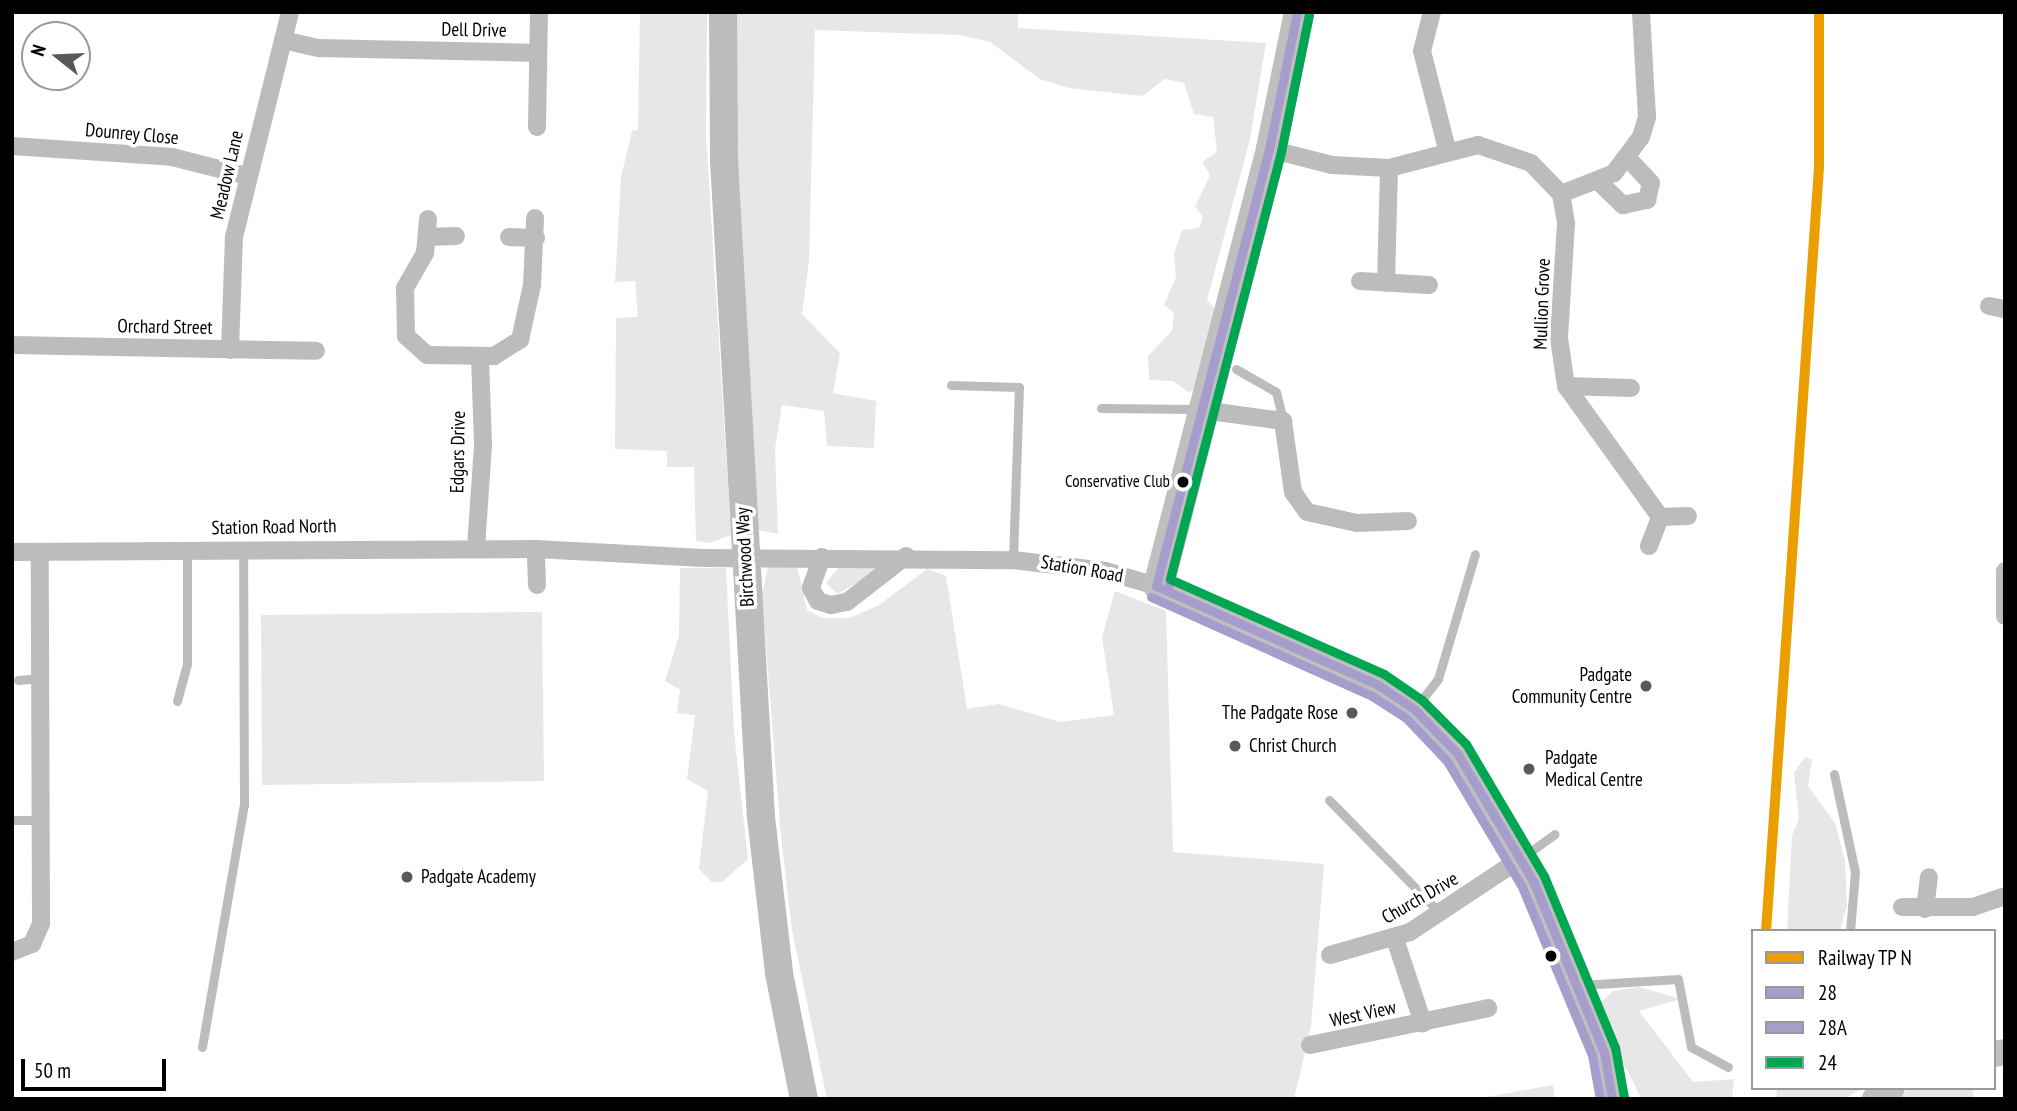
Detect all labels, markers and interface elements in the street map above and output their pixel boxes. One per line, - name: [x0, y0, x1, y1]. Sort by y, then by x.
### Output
- street label: Dell Drive: [441, 18, 507, 42]
- north arrow: [21, 21, 91, 91]
- text: N: [25, 42, 51, 59]
- street label: Dounrey Close: [84, 119, 180, 149]
- street label: Meadow Lane: [206, 128, 248, 222]
- street label: Mullion Grove: [1529, 258, 1555, 350]
- street label: Orchard Street: [117, 315, 213, 339]
- street label: Edgars Drive: [446, 411, 470, 493]
- place label: Conservative Club: [1065, 472, 1170, 492]
- marker: Conservative Club: [1176, 475, 1190, 489]
- street label: Birchwood Way: [731, 506, 759, 608]
- street label: Station Road North: [211, 515, 337, 539]
- street label: Station Road: [1039, 551, 1125, 587]
- place label: Padgate Community Centre: [1511, 664, 1632, 708]
- marker: Padgate Community Centre: [1638, 678, 1654, 694]
- place label: The Padgate Rose: [1222, 702, 1338, 724]
- marker: The Padgate Rose: [1344, 705, 1360, 721]
- place label: Christ Church: [1249, 735, 1337, 757]
- marker: Christ Church: [1227, 738, 1243, 754]
- place label: Padgate Medical Centre: [1545, 747, 1643, 791]
- marker: Padgate Medical Centre: [1519, 759, 1539, 779]
- place label: Padgate Academy: [421, 866, 536, 888]
- street label: Church Drive: [1378, 867, 1462, 929]
- marker: Padgate Academy: [399, 869, 415, 885]
- legend: [1751, 929, 1996, 1090]
- text: Railway TP N: [1818, 944, 1912, 971]
- unlabelled marker: [1544, 949, 1558, 963]
- text: 28: [1818, 979, 1837, 1006]
- street label: West View: [1328, 996, 1398, 1032]
- text: 28A: [1818, 1014, 1847, 1041]
- scale bar: [24, 1044, 170, 1088]
- text: 24: [1818, 1049, 1837, 1076]
- text: 50 m: [34, 1057, 71, 1084]

